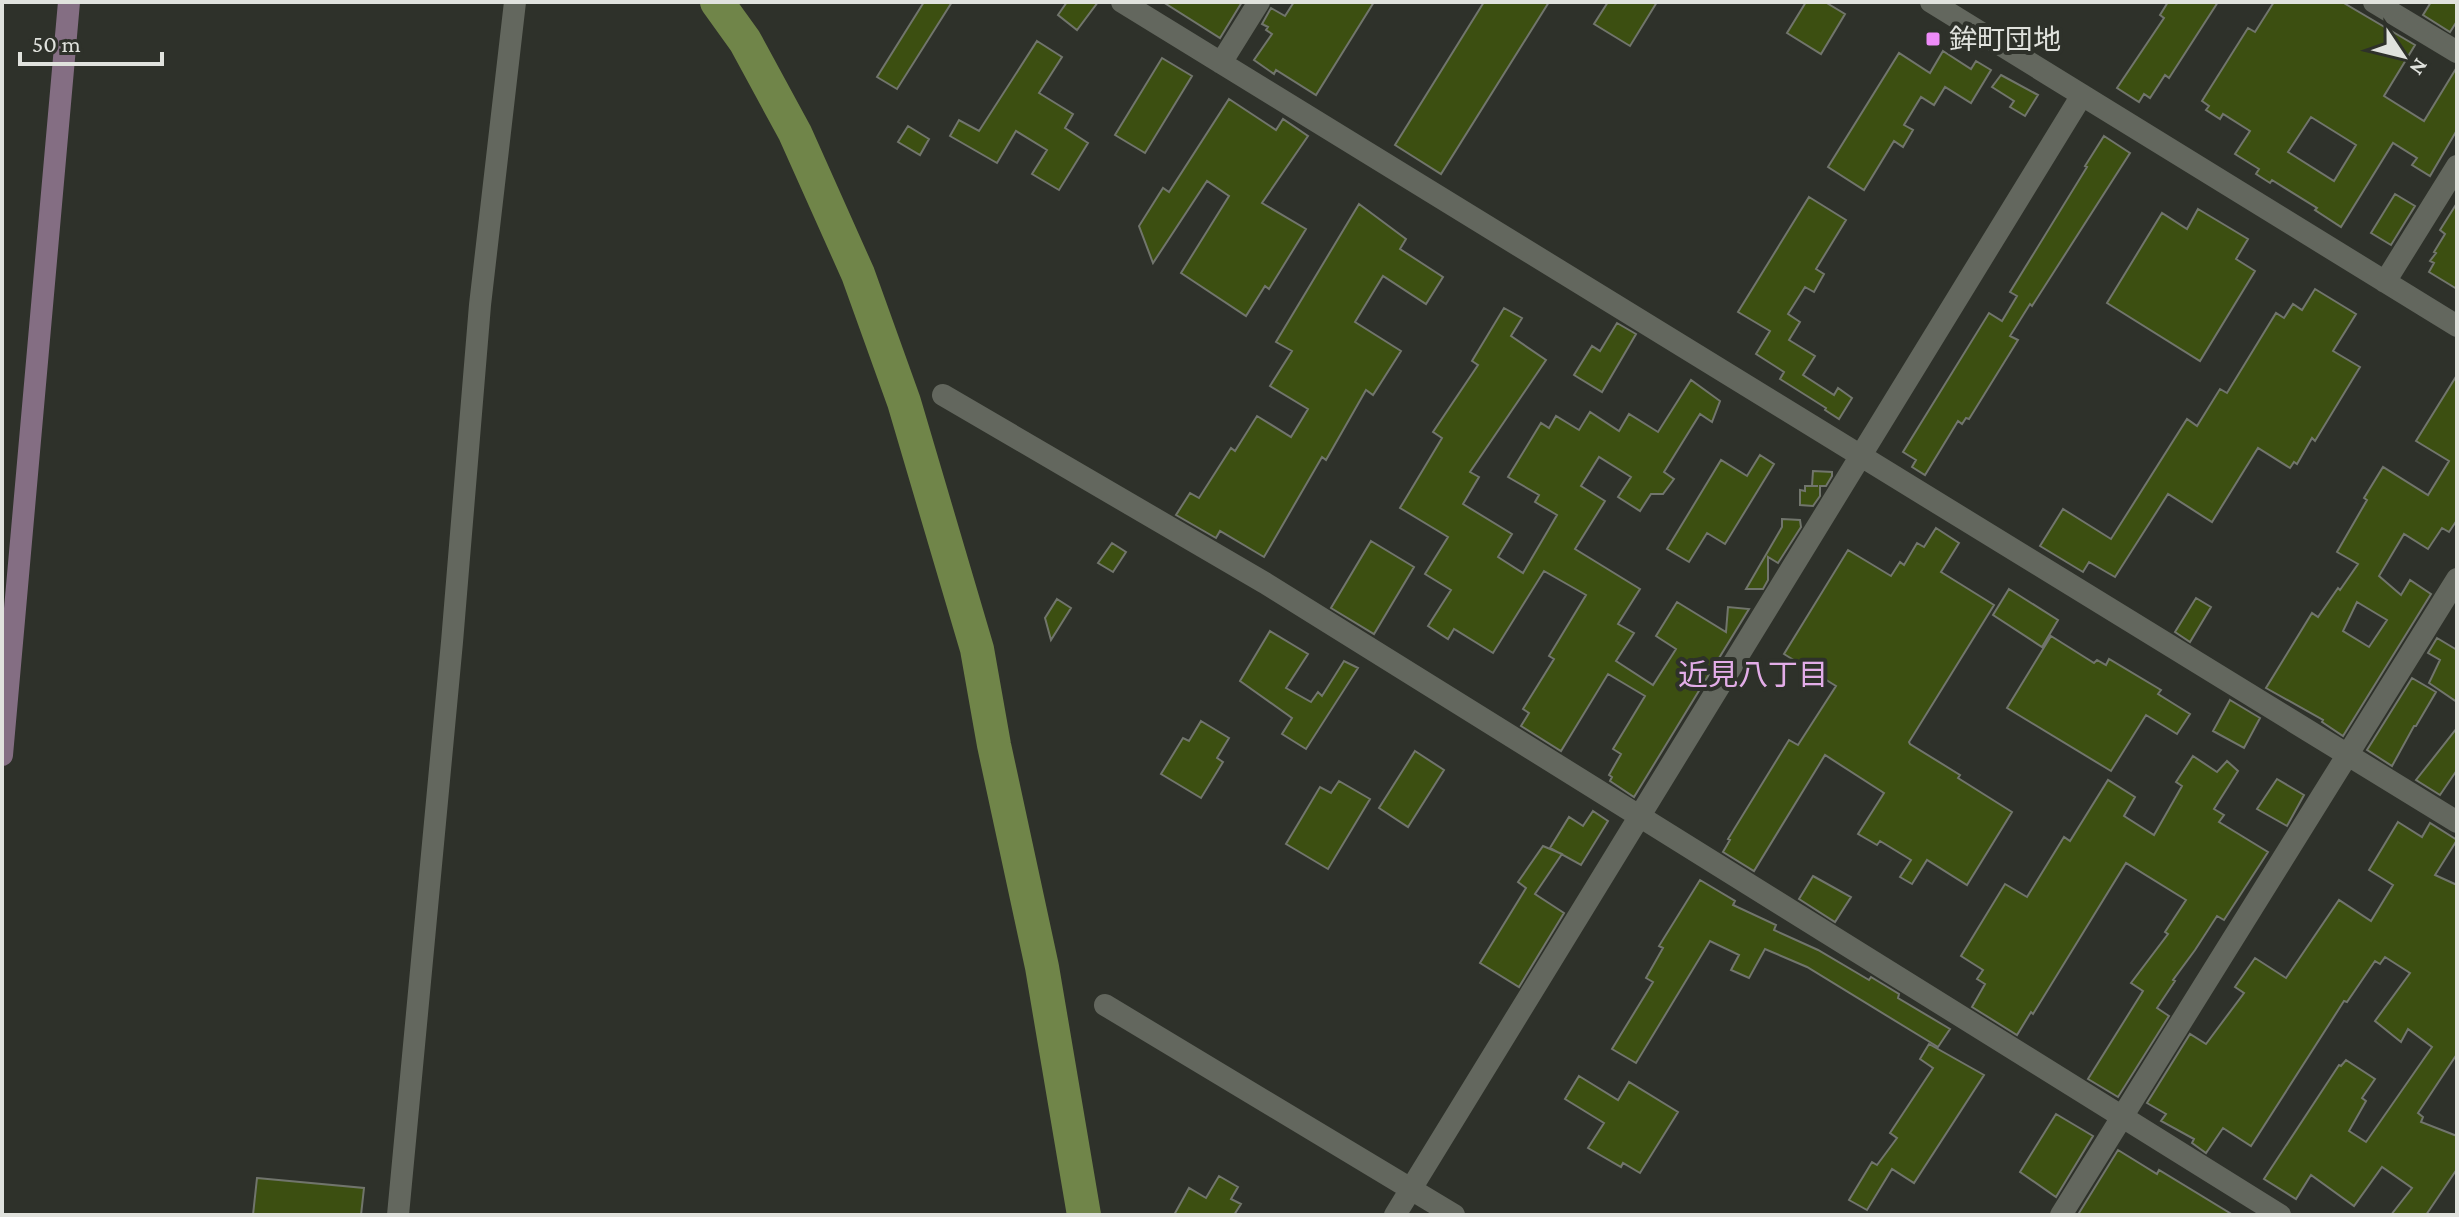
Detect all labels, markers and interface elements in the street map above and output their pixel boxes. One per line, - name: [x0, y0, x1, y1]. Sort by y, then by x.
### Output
- scale bar: [20, 16, 162, 66]
- north arrow: [2363, 16, 2443, 96]
- place label: 鉾町団地: [1949, 24, 2061, 55]
- text: 50 m: [32, 30, 81, 57]
- marker: 鉾町団地: [1924, 30, 1942, 48]
- text: N: [2404, 54, 2434, 80]
- district label: 近見八丁目: [1678, 658, 1828, 691]

